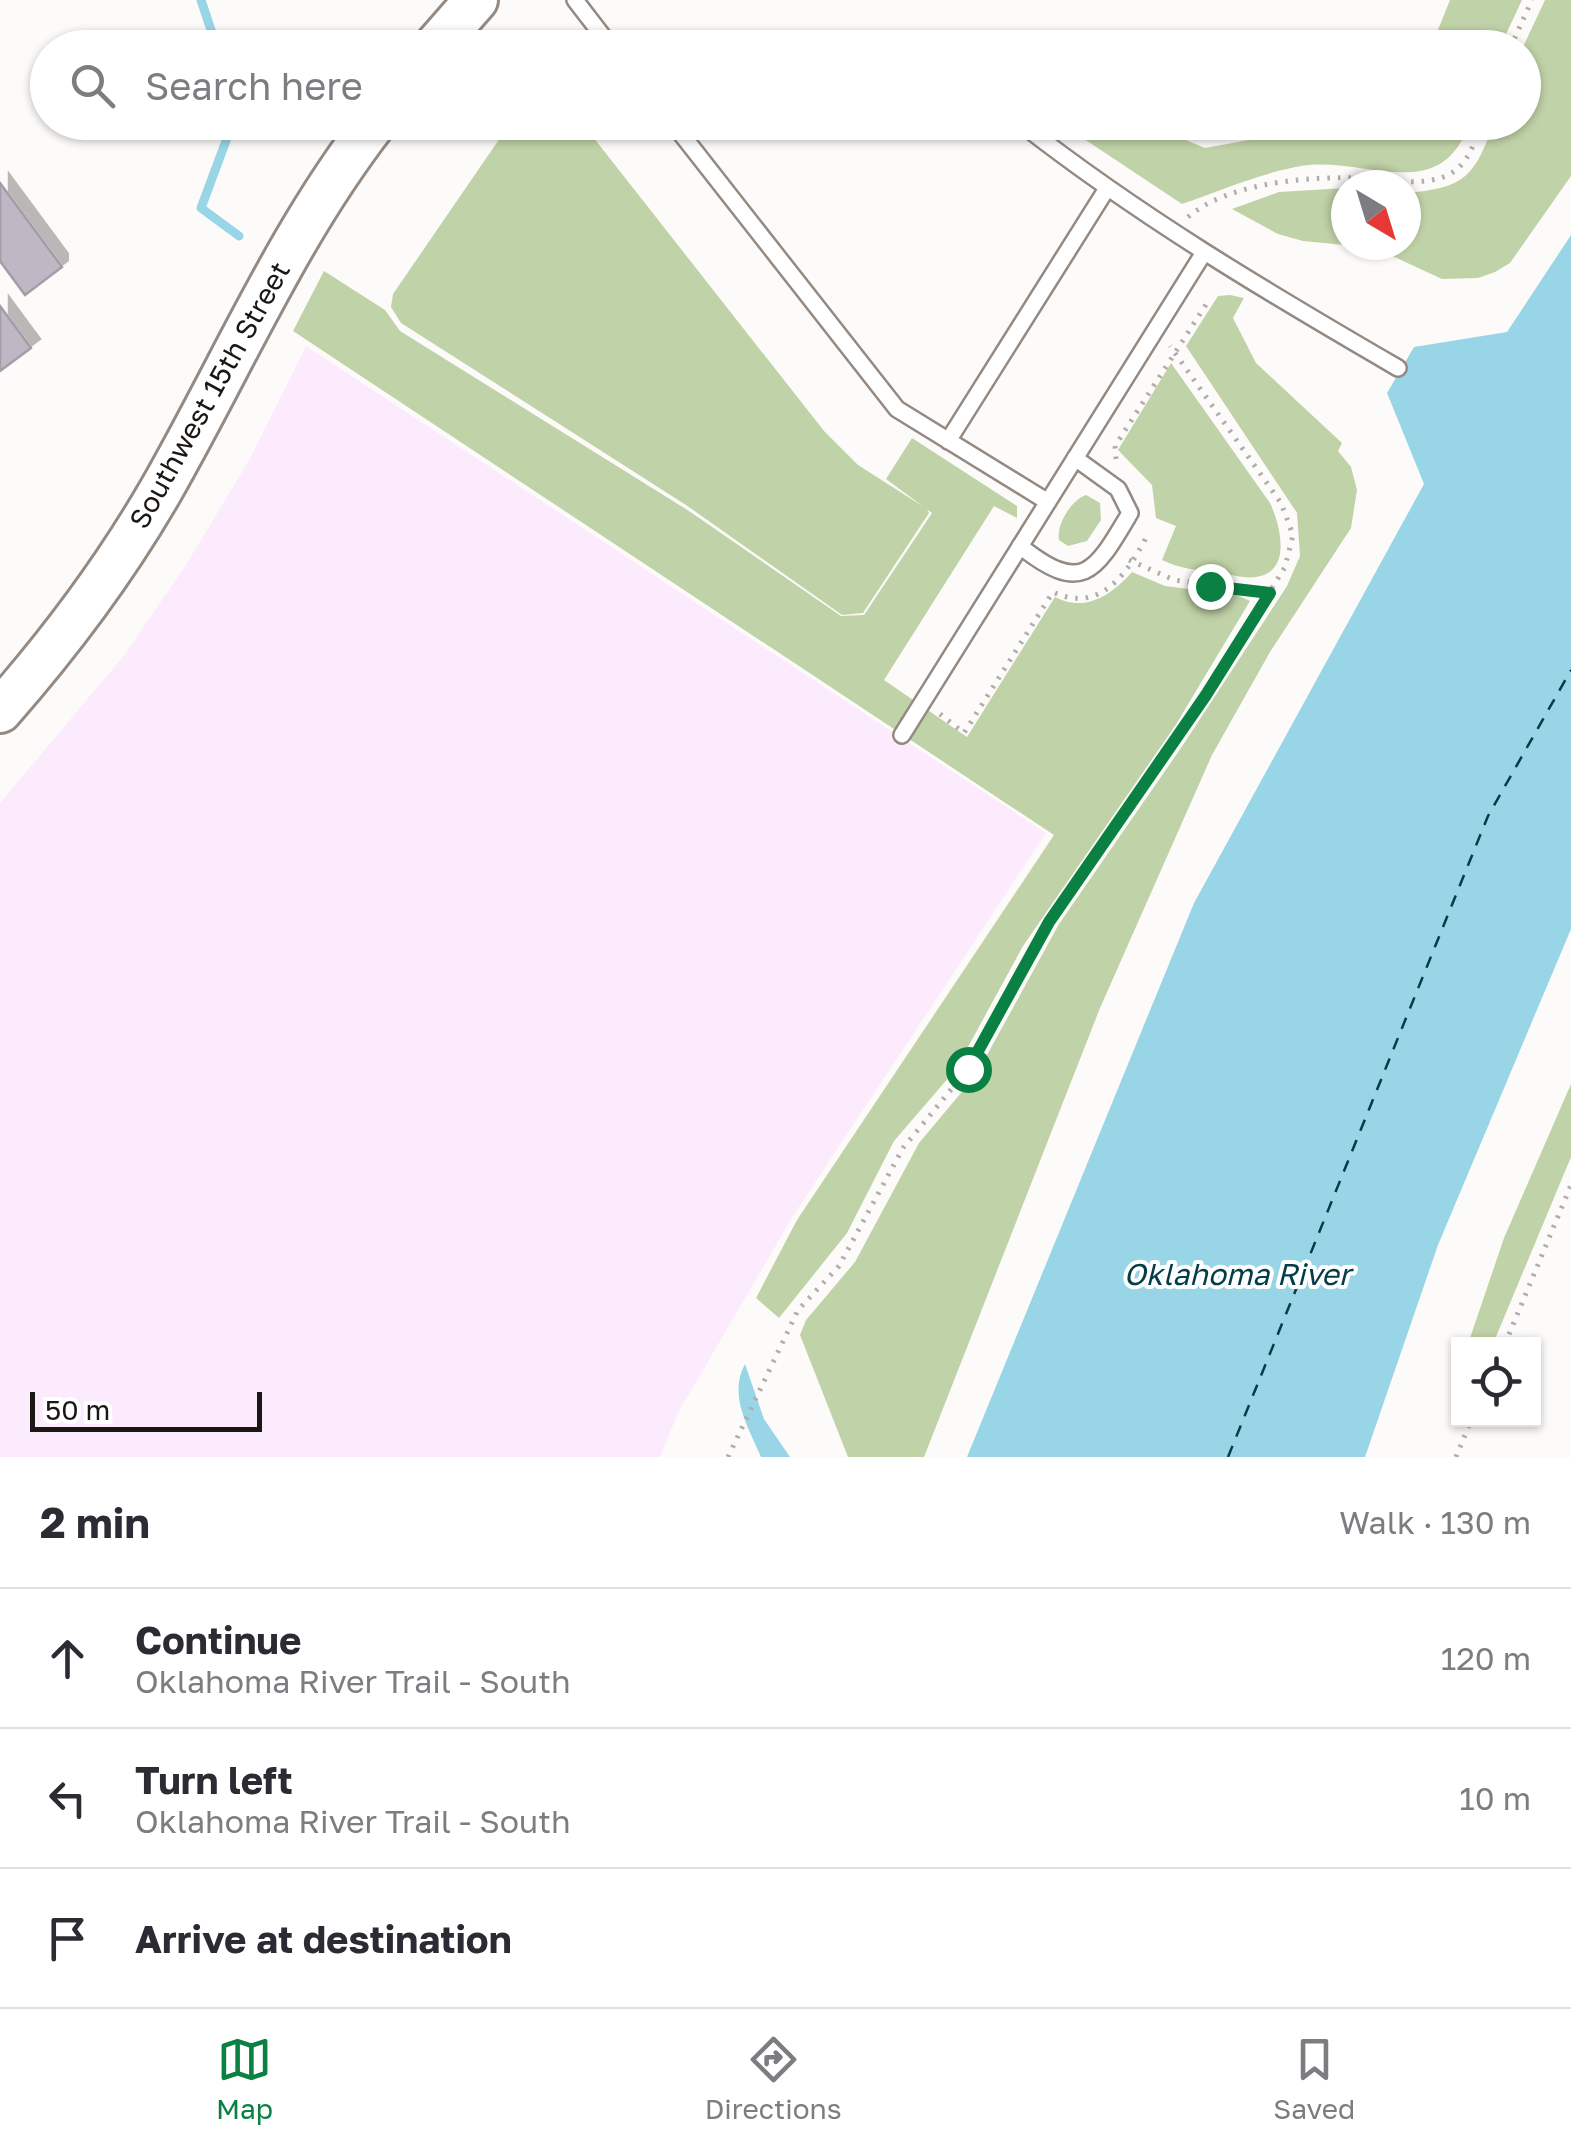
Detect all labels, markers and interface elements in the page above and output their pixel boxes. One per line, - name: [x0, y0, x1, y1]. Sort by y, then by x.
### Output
- search box: [30, 30, 1541, 140]
- icon: search: [65, 58, 120, 113]
- text: Search here: [145, 63, 363, 108]
- north arrow: [1331, 170, 1421, 260]
- street label: Southwest 15th Street: [122, 256, 296, 534]
- route end: [1188, 564, 1234, 610]
- route start: [946, 1047, 992, 1093]
- water label: Oklahoma River: [1124, 1256, 1355, 1292]
- map controls: [1451, 1337, 1541, 1427]
- button: locate: [1451, 1337, 1541, 1427]
- scale bar: [30, 1387, 262, 1432]
- text: 50 m: [45, 1393, 110, 1426]
- text: 2 min: [40, 1497, 150, 1547]
- text: Walk · 130 m: [1339, 1503, 1531, 1541]
- text: Continue: [135, 1617, 301, 1662]
- icon: ahead: [40, 1631, 95, 1686]
- text: 120 m: [1441, 1639, 1531, 1677]
- text: Oklahoma River Trail - South: [135, 1662, 571, 1700]
- text: Turn left: [135, 1757, 293, 1802]
- icon: left: [40, 1771, 95, 1826]
- text: 10 m: [1459, 1779, 1531, 1817]
- text: Oklahoma River Trail - South: [135, 1802, 571, 1840]
- icon: arrive: [40, 1911, 95, 1966]
- text: Arrive at destination: [135, 1916, 512, 1961]
- tab: Map: [216, 2032, 273, 2125]
- tab: Directions: [705, 2032, 842, 2125]
- tab: Saved: [1273, 2032, 1355, 2125]

